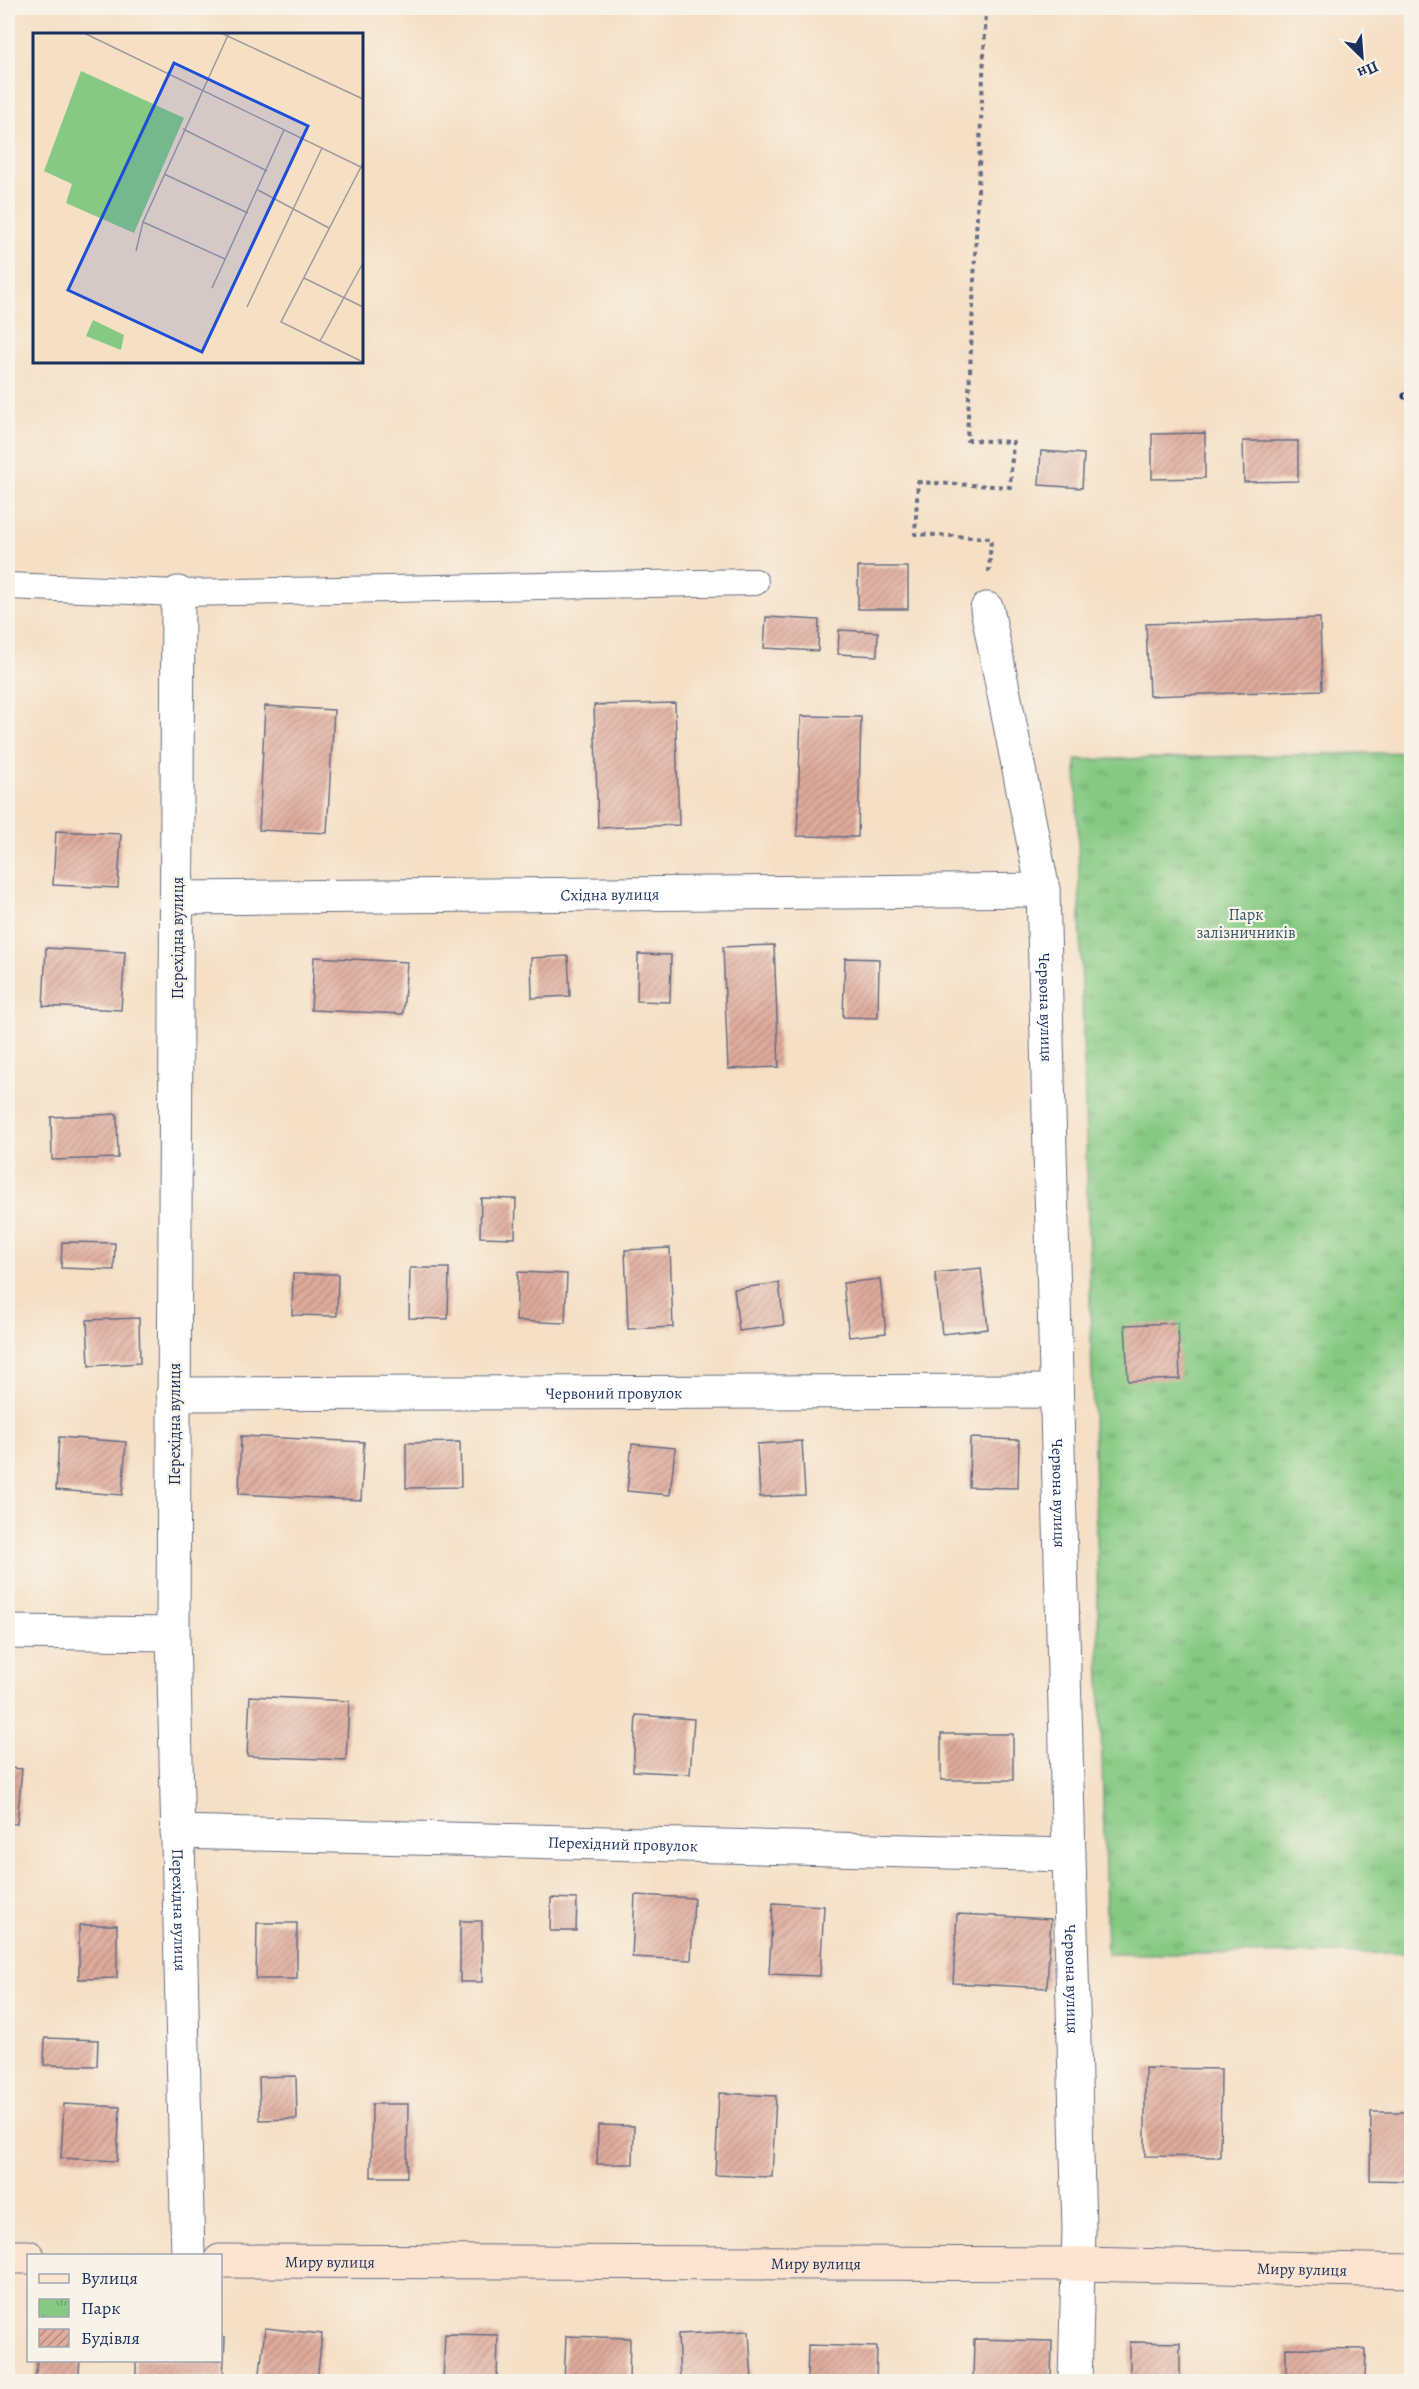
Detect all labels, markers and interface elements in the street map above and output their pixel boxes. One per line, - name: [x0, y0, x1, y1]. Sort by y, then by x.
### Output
- north arrow: [1332, 27, 1392, 87]
- inset map: [33, 33, 363, 363]
- text: Пн: [1354, 55, 1382, 84]
- street label: Перехідна вулиця: [167, 876, 189, 999]
- street label: Східна вулиця: [560, 884, 660, 906]
- park label: Парк залізничників: [1196, 904, 1296, 944]
- street label: Червона вулиця: [1033, 952, 1058, 1063]
- street label: Перехідна вулиця: [164, 1362, 186, 1485]
- street label: Червоний провулок: [546, 1382, 682, 1405]
- street label: Червона вулиця: [1046, 1438, 1071, 1549]
- street label: Перехідний провулок: [548, 1832, 698, 1857]
- street label: Перехідна вулиця: [166, 1848, 191, 1972]
- street label: Червона вулиця: [1059, 1924, 1084, 2034]
- street label: Миру вулиця: [285, 2251, 375, 2274]
- street label: Миру вулиця: [771, 2253, 861, 2275]
- legend: [27, 2254, 222, 2362]
- street label: Миру вулиця: [1257, 2258, 1348, 2282]
- text: Вулиця: [81, 2266, 138, 2290]
- text: Парк: [81, 2296, 121, 2320]
- text: Будівля: [81, 2326, 140, 2350]

